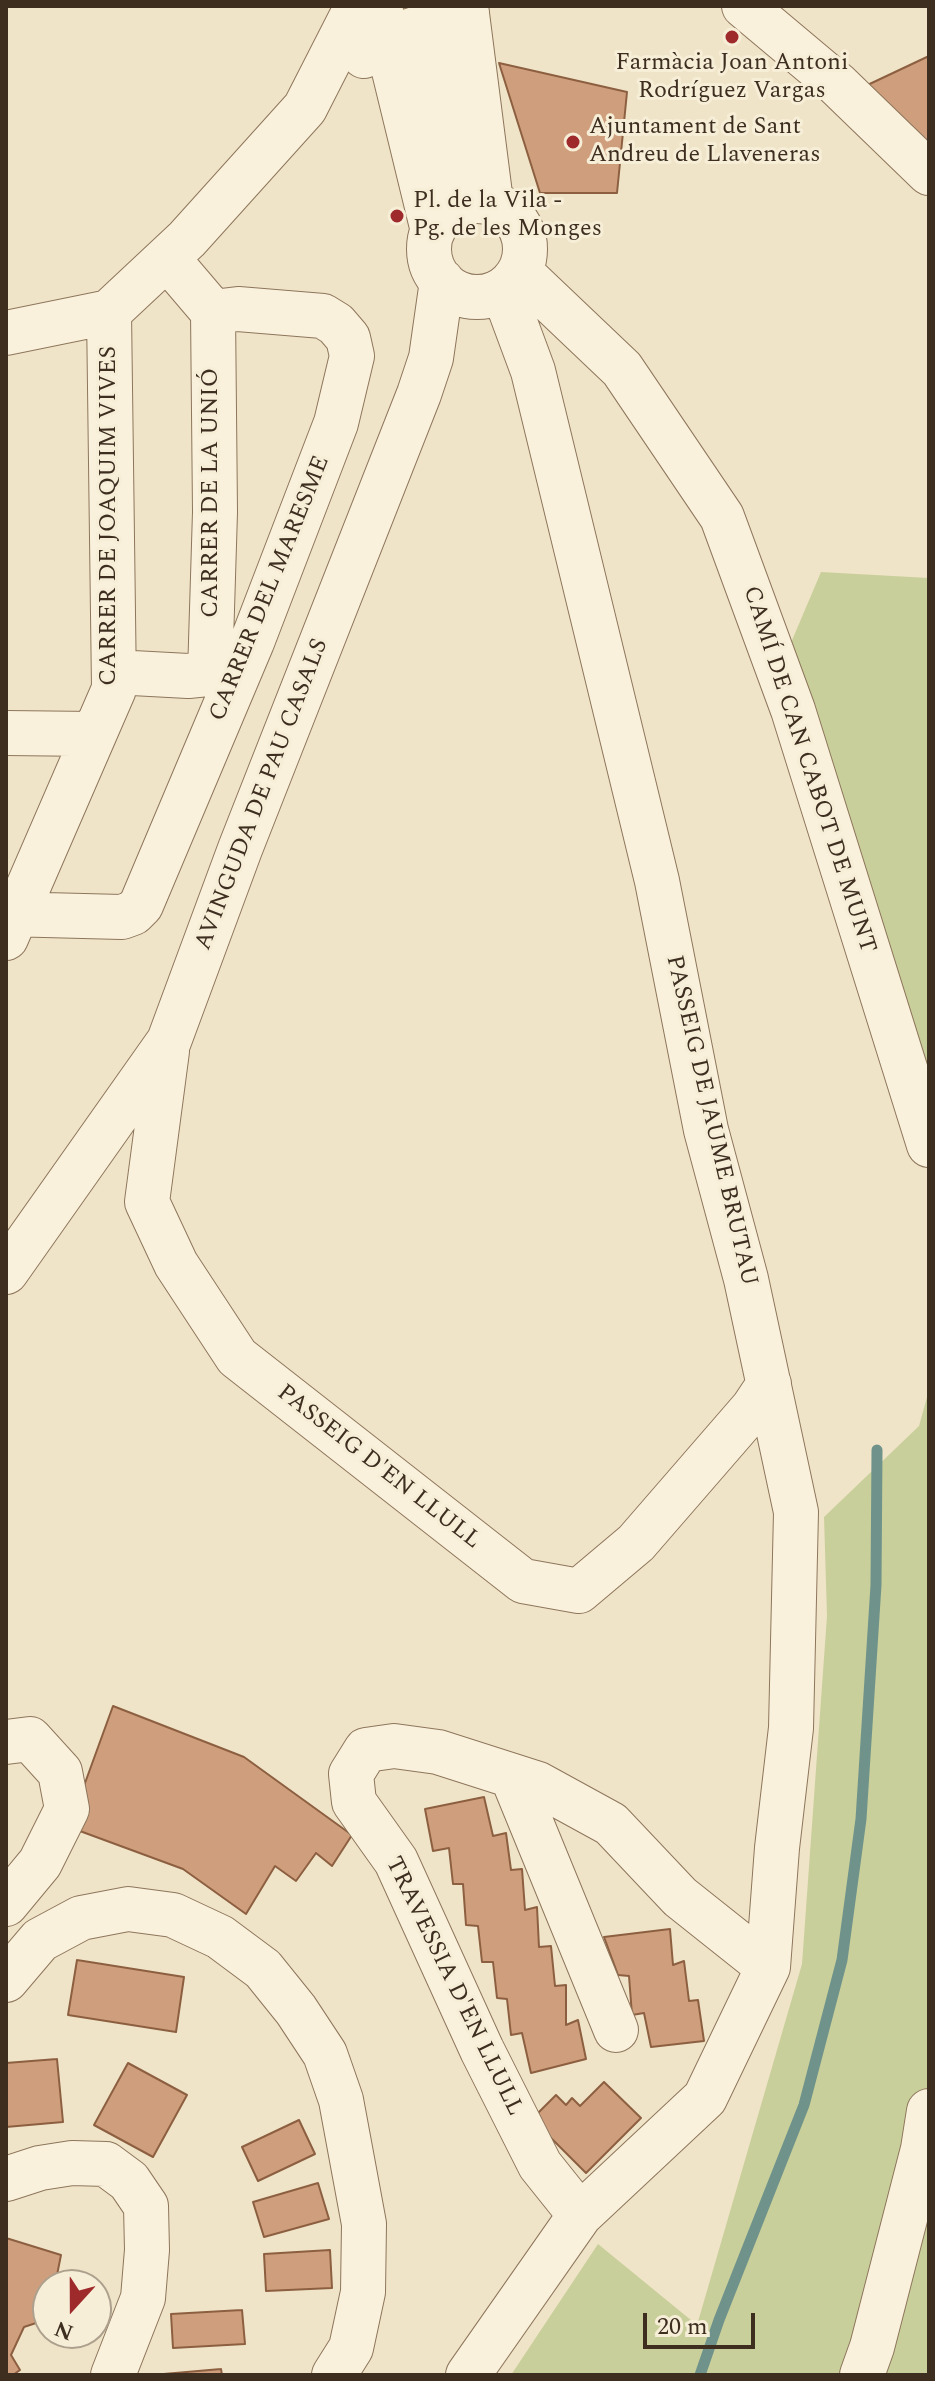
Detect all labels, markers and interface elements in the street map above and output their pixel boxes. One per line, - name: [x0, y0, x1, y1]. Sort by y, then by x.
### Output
- marker: Farmàcia Joan Antoni Rodríguez Vargas: [723, 28, 741, 46]
- place label: Farmàcia Joan Antoni Rodríguez Vargas: [616, 50, 848, 106]
- place label: Ajuntament de Sant Andreu de Llaveneras: [589, 114, 821, 170]
- marker: Ajuntament de Sant Andreu de Llaveneras: [564, 133, 582, 151]
- place label: Pl. de la Vila - Pg. de les Monges: [413, 188, 602, 244]
- marker: Pl. de la Vila - Pg. de les Monges: [388, 207, 406, 225]
- street label: CARRER DE JOAQUIM VIVES: [96, 346, 124, 686]
- street label: CARRER DE LA UNIÓ: [198, 368, 226, 618]
- street label: CARRER DEL MARESME: [205, 452, 337, 726]
- street label: CAMÍ DE CAN CABOT DE MUNT: [735, 583, 881, 957]
- street label: AVINGUDA DE PAU CASALS: [190, 635, 336, 955]
- street label: PASSEIG DE JAUME BRUTAU: [658, 953, 762, 1289]
- street label: PASSEIG D'EN LLULL: [270, 1380, 486, 1556]
- street label: TRAVESSIA D'EN LLULL: [378, 1853, 528, 2121]
- north arrow: [32, 2269, 112, 2349]
- scale bar: [647, 2297, 759, 2347]
- text: 20 m: [657, 2309, 708, 2345]
- text: N: [50, 2311, 78, 2349]

